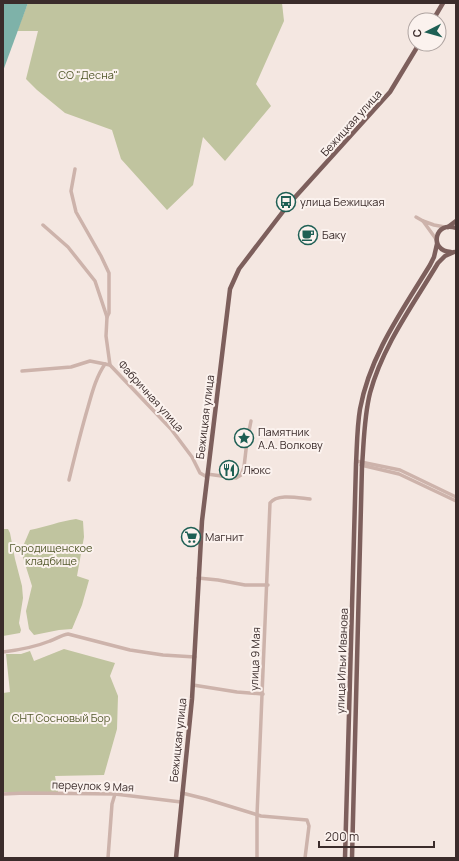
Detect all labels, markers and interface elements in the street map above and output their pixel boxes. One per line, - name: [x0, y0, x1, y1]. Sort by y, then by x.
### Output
- north arrow: [407, 12, 447, 52]
- text: С: [409, 28, 424, 38]
- park label: СО "Десна": [58, 67, 118, 82]
- street label: Бежицкая улица: [317, 86, 384, 159]
- bus stop icon: улица Бежицкая: [275, 191, 297, 213]
- place label: улица Бежицкая: [300, 194, 385, 209]
- cafe icon: Баку: [297, 224, 319, 246]
- place label: Баку: [322, 227, 346, 242]
- street label: Фабричная улица: [115, 357, 187, 435]
- street label: Бежицкая улица: [192, 374, 217, 460]
- place label: Памятник А.А. Волкову: [258, 424, 323, 452]
- place icon: Памятник А.А. Волкову: [233, 427, 255, 449]
- restaurant icon: Люкс: [218, 459, 240, 481]
- place label: Люкс: [243, 462, 271, 477]
- supermarket icon: Магнит: [180, 526, 202, 548]
- place label: Магнит: [205, 529, 244, 544]
- park label: Городищенское кладбище: [9, 540, 93, 568]
- street label: улица Ильи Иванова: [332, 608, 351, 714]
- street label: улица 9 Мая: [246, 627, 263, 691]
- street label: Бежицкая улица: [166, 697, 189, 783]
- park label: СНТ Сосновый Бор: [12, 710, 111, 725]
- street label: переулок 9 Мая: [52, 777, 134, 794]
- scale bar: [319, 823, 434, 849]
- text: 200 m: [325, 828, 359, 845]

